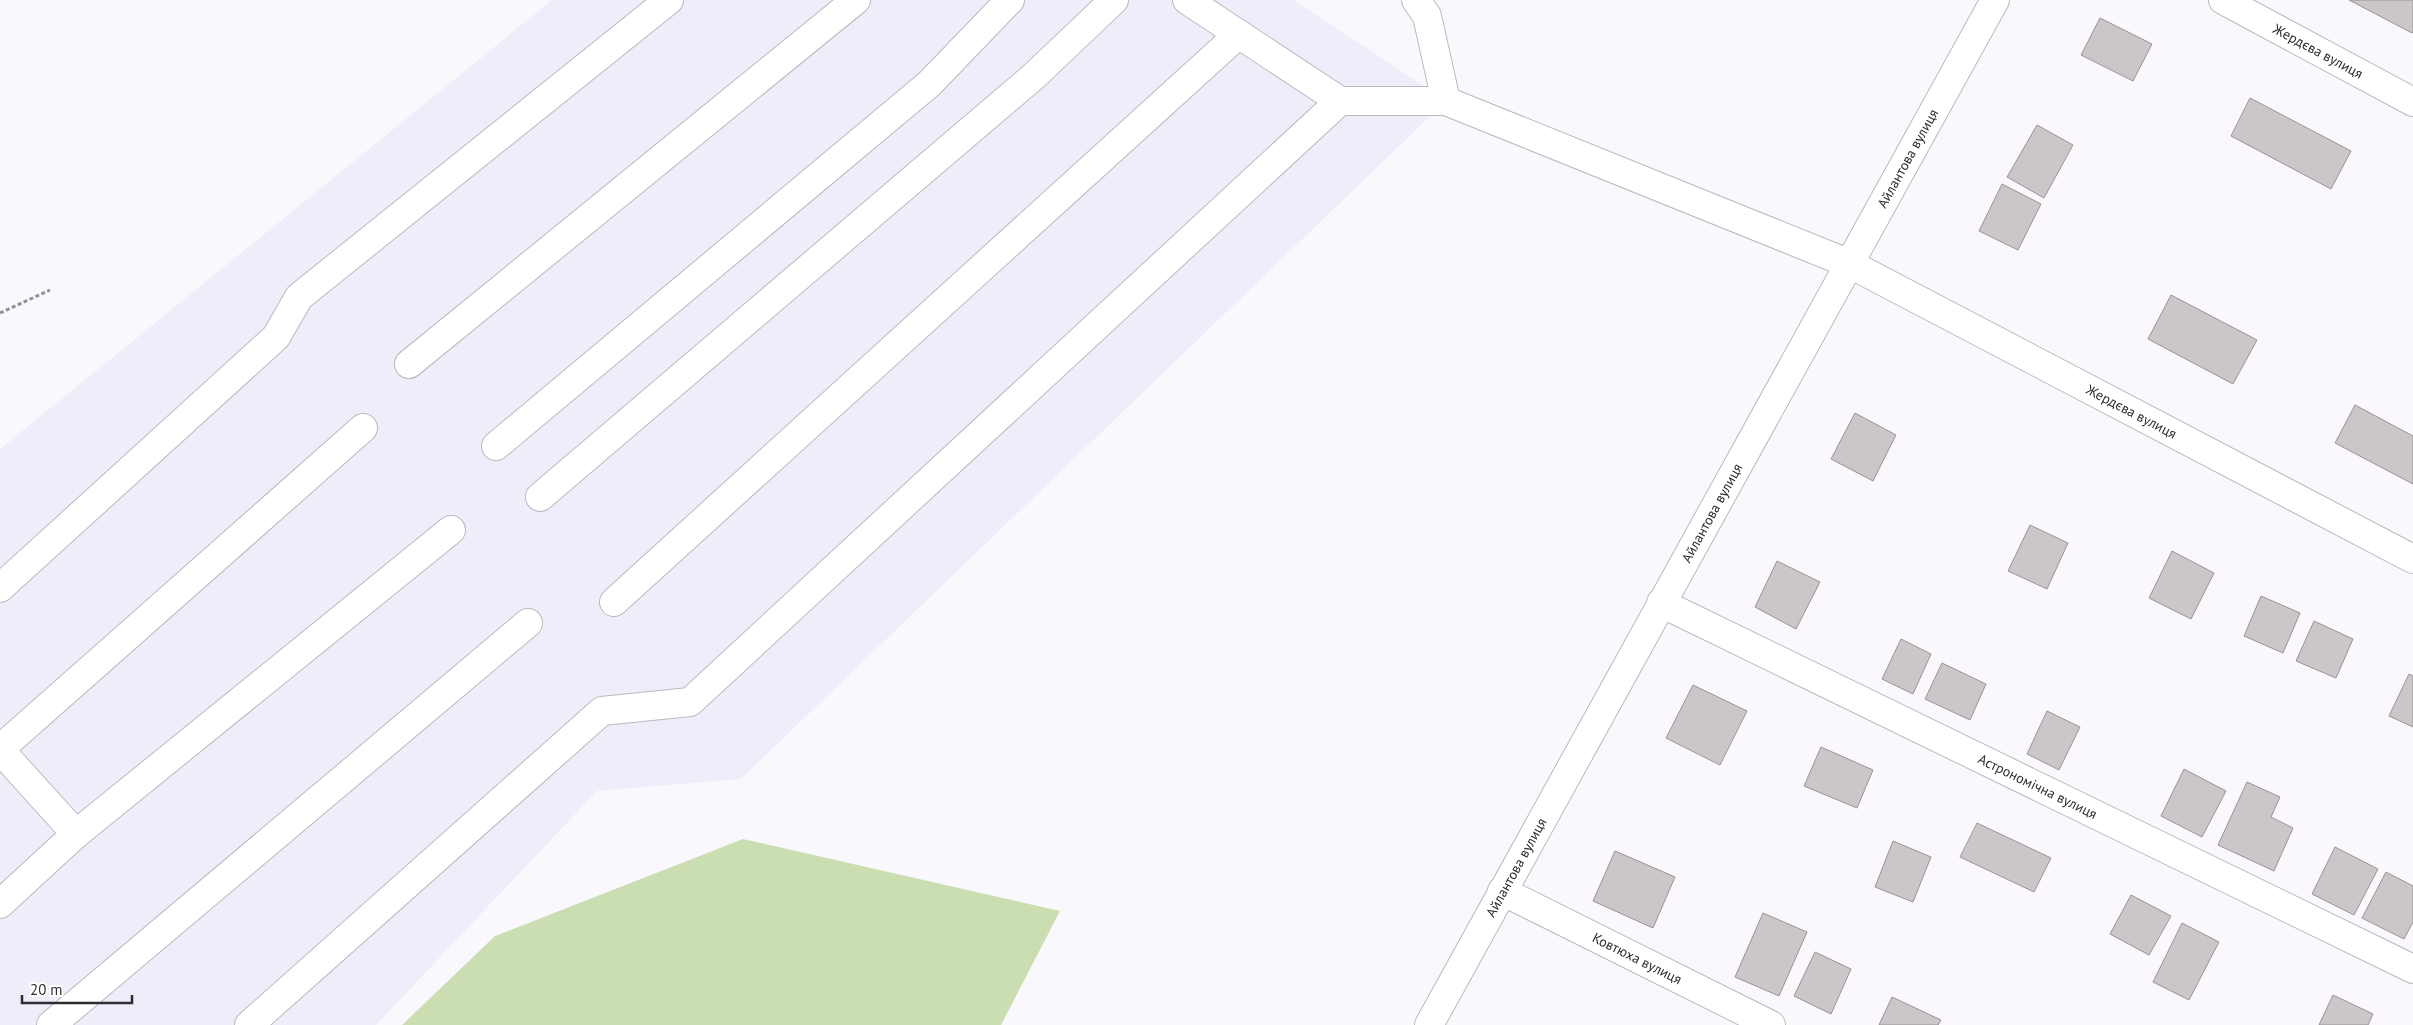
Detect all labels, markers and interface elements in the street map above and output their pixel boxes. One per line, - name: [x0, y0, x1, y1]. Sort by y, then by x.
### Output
- street label: Жердєва вулиця: [2269, 19, 2366, 83]
- street label: Айлантова вулиця: [1873, 106, 1942, 211]
- street label: Жердєва вулиця: [2082, 380, 2180, 443]
- street label: Айлантова вулиця: [1677, 460, 1746, 566]
- street label: Астрономічна вулиця: [1975, 750, 2100, 823]
- street label: Айлантова вулиця: [1481, 815, 1551, 920]
- street label: Ковтюха вулиця: [1589, 928, 1685, 988]
- scale bar: [22, 972, 132, 1004]
- text: 20 m: [30, 980, 63, 999]

